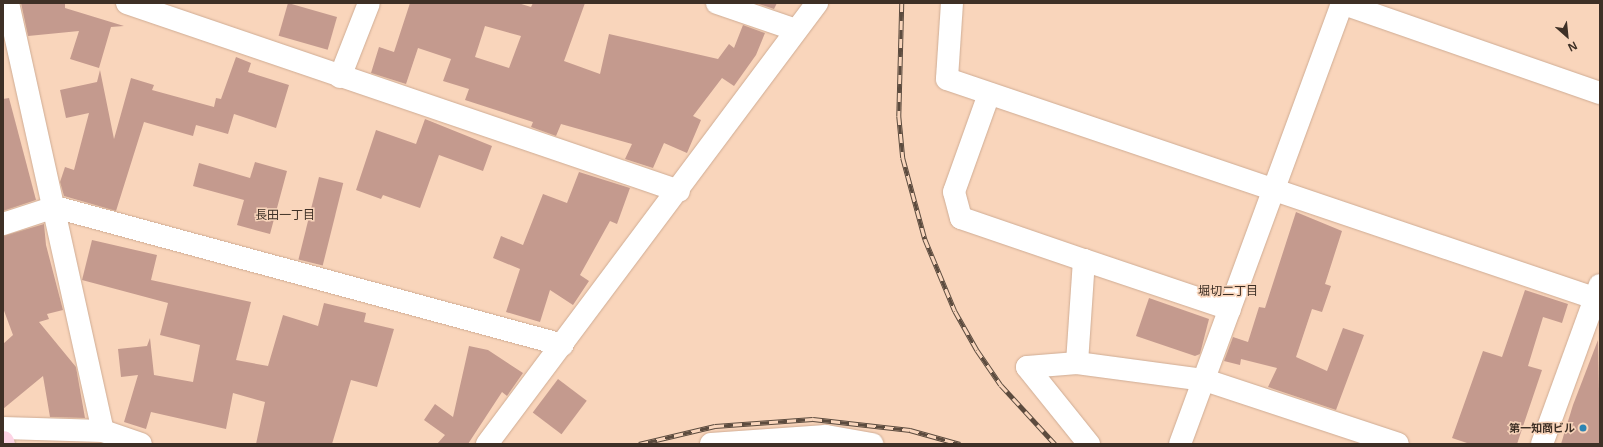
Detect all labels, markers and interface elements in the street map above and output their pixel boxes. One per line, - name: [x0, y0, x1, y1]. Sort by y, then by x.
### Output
- north arrow: [1547, 16, 1587, 56]
- text: N: [1565, 38, 1580, 56]
- district label: 長田一丁目: [255, 208, 315, 222]
- district label: 堀切二丁目: [1198, 284, 1258, 298]
- place label: 第一知商ビル: [1509, 421, 1575, 435]
- marker: 第一知商ビル: [1578, 423, 1588, 433]

